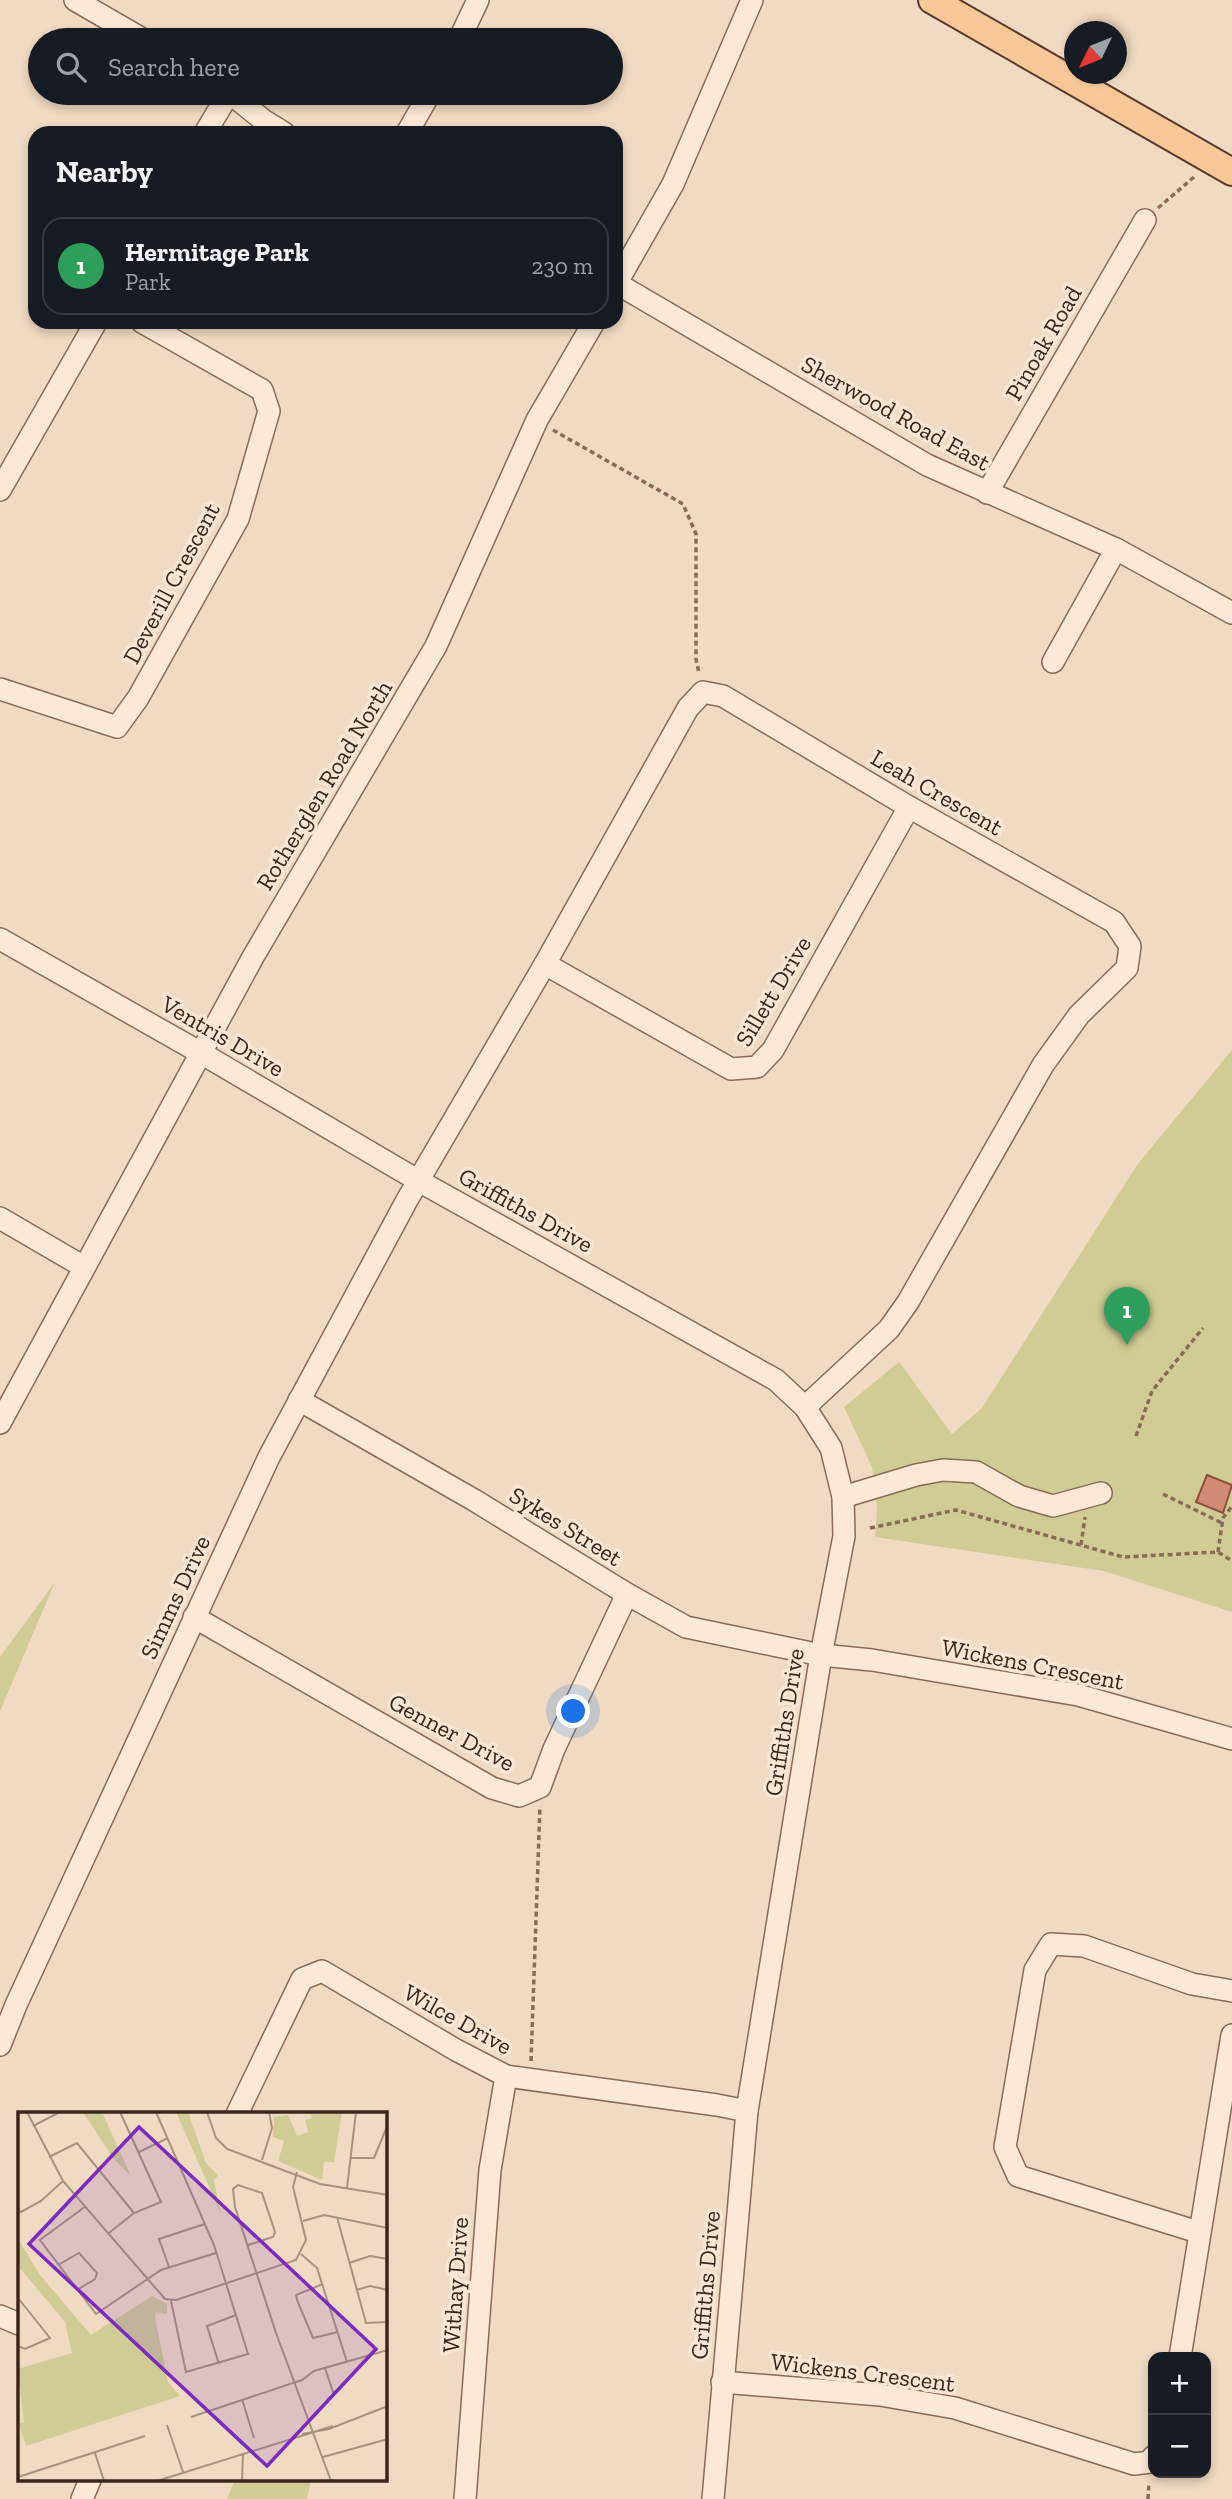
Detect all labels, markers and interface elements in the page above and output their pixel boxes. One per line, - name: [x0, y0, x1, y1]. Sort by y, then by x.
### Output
- north arrow: [1064, 21, 1127, 84]
- search box: [28, 28, 623, 105]
- icon: search: [52, 48, 90, 86]
- text: Search here: [108, 51, 240, 83]
- text: Nearby: [56, 154, 153, 190]
- text: Hermitage Park: [125, 236, 309, 268]
- text: 1: [76, 252, 86, 280]
- text: 230 m: [532, 252, 593, 280]
- text: Park: [125, 268, 171, 296]
- street label: Pinoak Road: [999, 280, 1087, 406]
- street label: Sherwood Road East: [797, 349, 995, 477]
- street label: Deverill Crescent: [116, 497, 226, 669]
- street label: Rotherglen Road North: [250, 674, 398, 895]
- street label: Leah Crescent: [866, 743, 1008, 841]
- street label: Sillett Drive: [729, 931, 817, 1051]
- street label: Ventris Drive: [155, 989, 290, 1083]
- street label: Griffiths Drive: [454, 1161, 598, 1259]
- pin: 1: [1104, 1287, 1150, 1345]
- street label: Sykes Street: [504, 1480, 628, 1572]
- street label: Simms Drive: [134, 1530, 216, 1664]
- street label: Wickens Crescent: [939, 1632, 1127, 1696]
- street label: Griffiths Drive: [758, 1646, 810, 1798]
- street label: Genner Drive: [384, 1687, 520, 1777]
- your location: [556, 1694, 590, 1728]
- street label: Wilce Drive: [399, 1977, 517, 2061]
- inset map: [18, 2112, 387, 2482]
- street label: Griffiths Drive: [684, 2210, 726, 2360]
- street label: Withay Drive: [436, 2216, 474, 2354]
- street label: Wickens Crescent: [769, 2346, 957, 2398]
- map controls: [1148, 2352, 1211, 2478]
- button: +: [1148, 2352, 1211, 2415]
- button: −: [1148, 2415, 1211, 2478]

